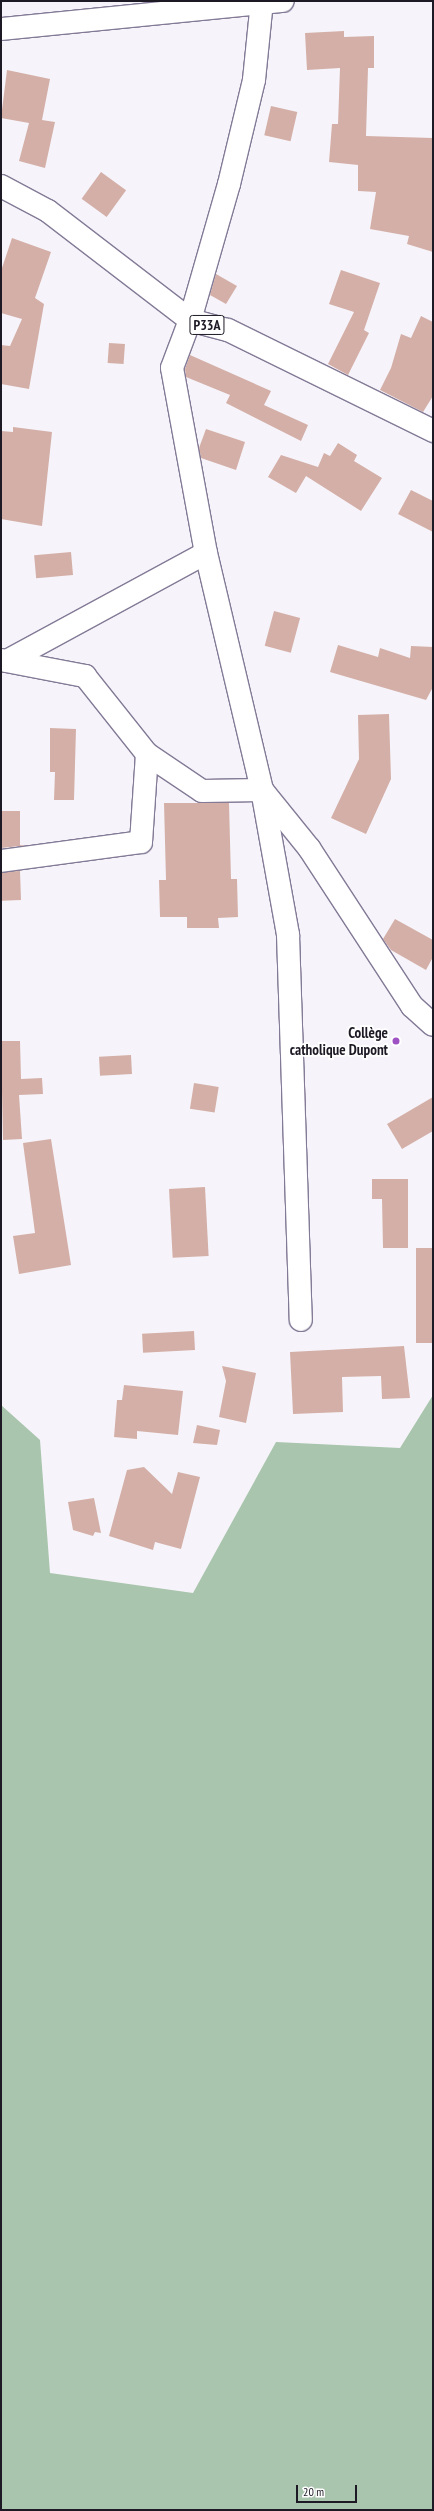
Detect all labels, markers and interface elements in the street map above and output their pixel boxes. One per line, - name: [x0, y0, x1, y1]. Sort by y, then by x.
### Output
- road number: P33A: [189, 313, 225, 337]
- place label: Collège catholique Dupont: [290, 1023, 388, 1058]
- marker: Collège catholique Dupont: [391, 1036, 401, 1046]
- scale bar: [298, 2477, 359, 2503]
- text: 20 m: [303, 2484, 324, 2499]

